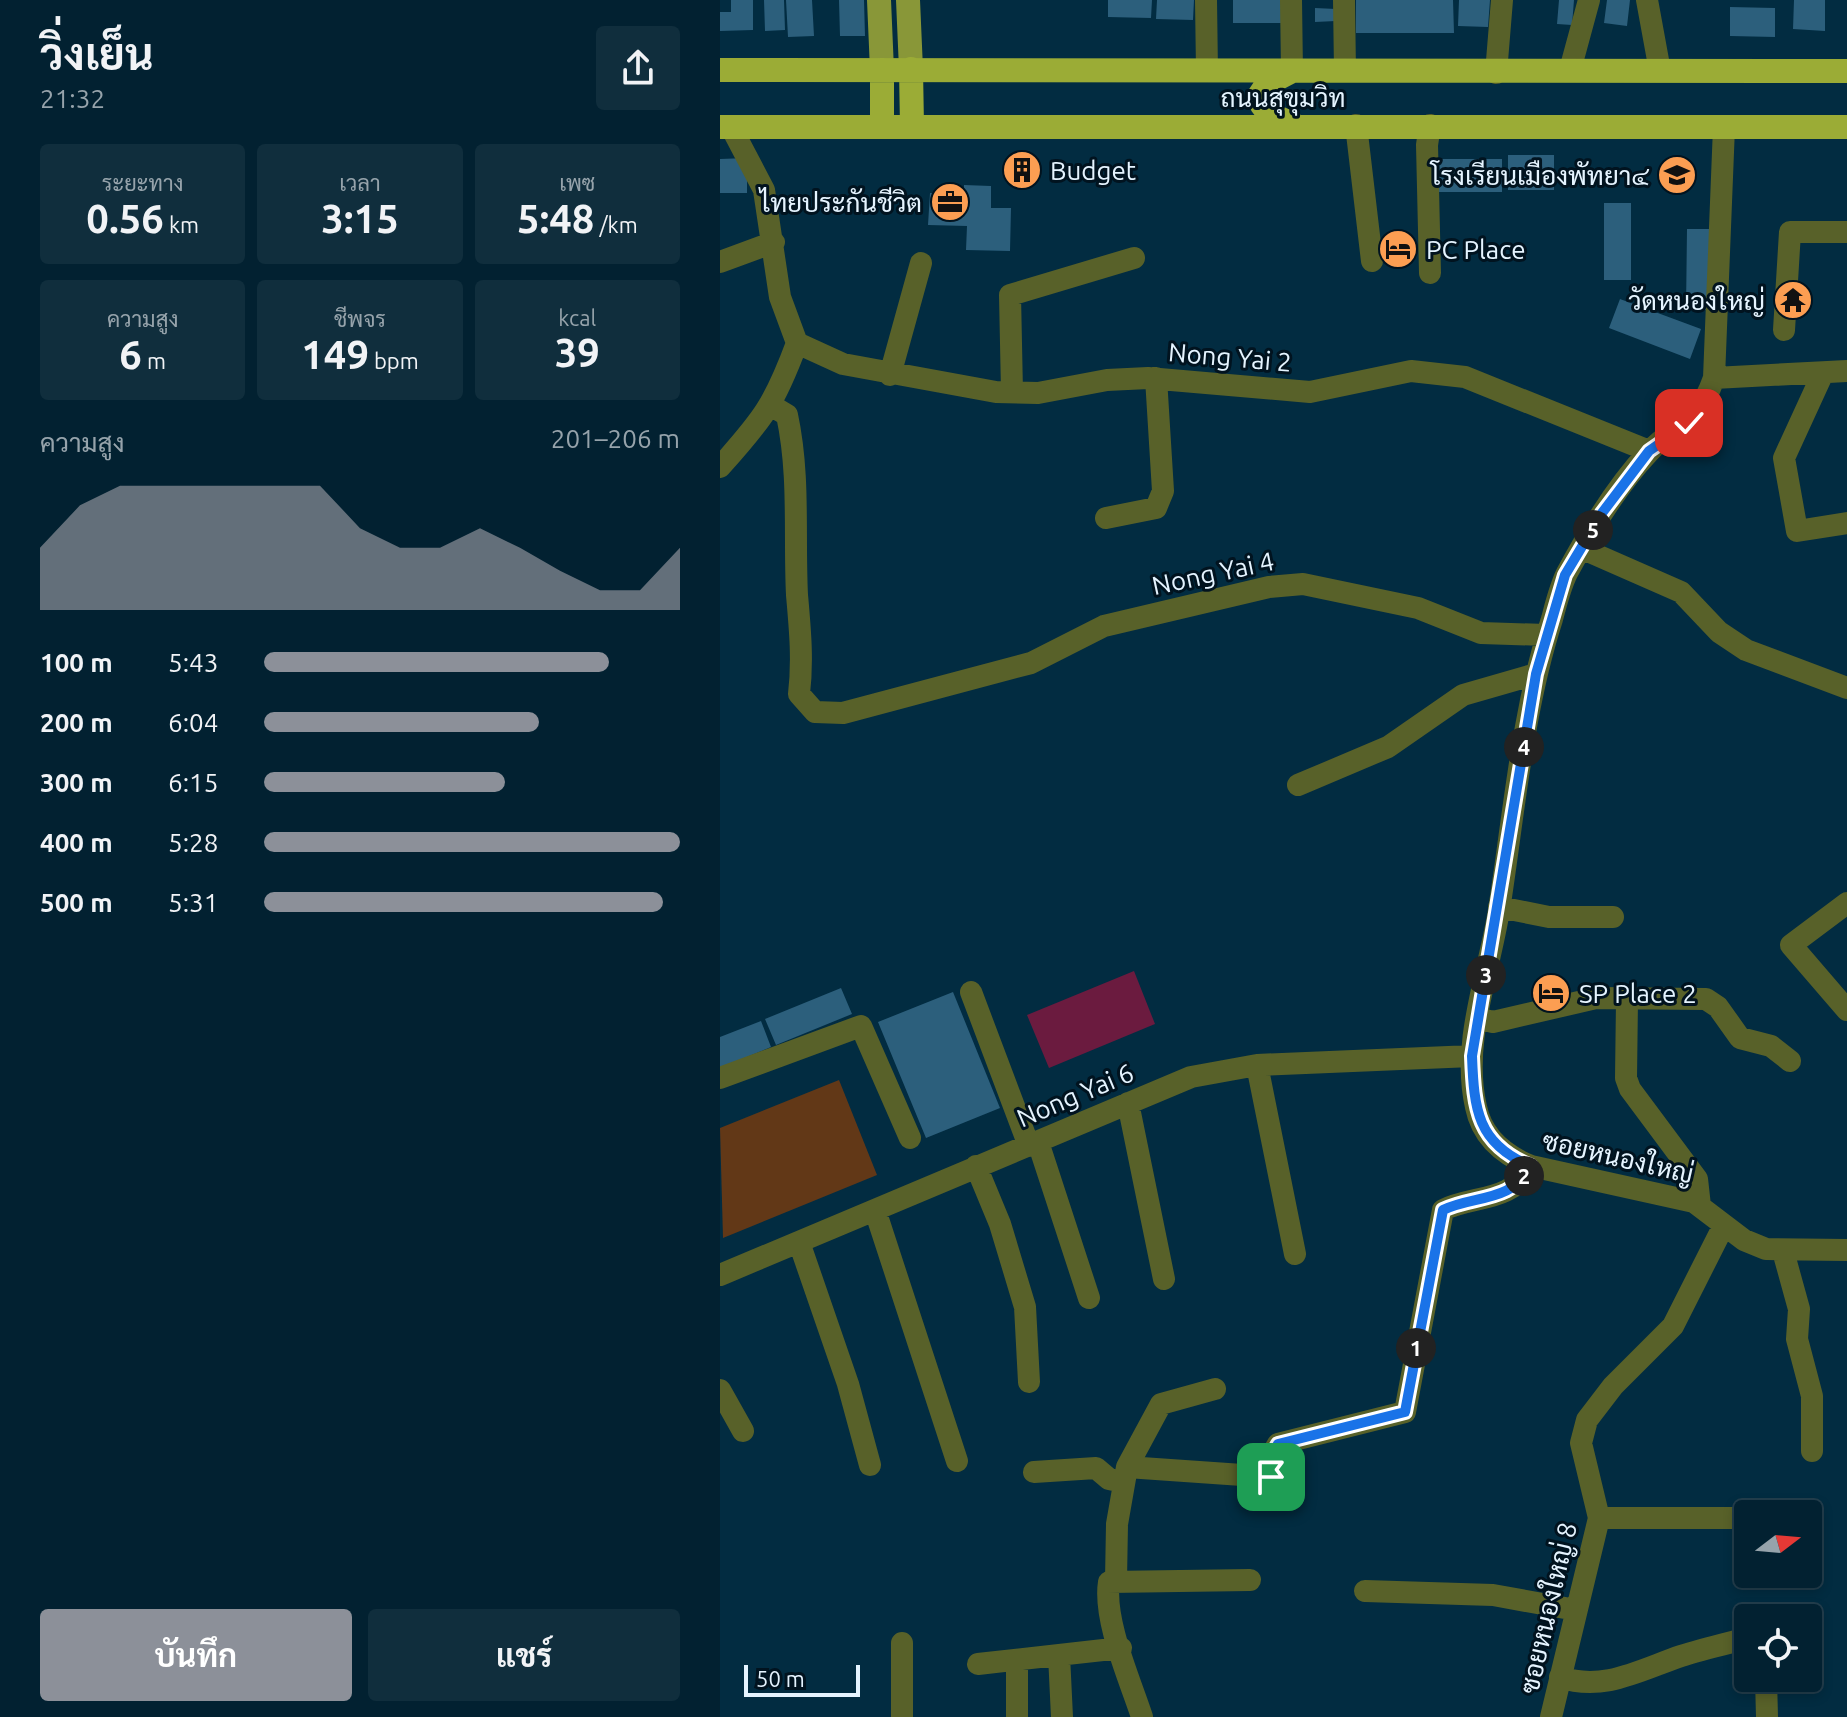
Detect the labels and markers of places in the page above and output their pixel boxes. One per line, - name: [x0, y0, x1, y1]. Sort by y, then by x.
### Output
- building icon: Budget: [1001, 149, 1043, 191]
- school or university icon: โรงเรียนเมืองพัทยา๔: [1656, 154, 1698, 196]
- place label: Budget: [1050, 156, 1136, 185]
- place label: โรงเรียนเมืองพัทยา๔: [1429, 160, 1649, 190]
- office icon: ไทยประกันชีวิต: [929, 181, 971, 223]
- place label: ไทยประกันชีวิต: [758, 187, 922, 217]
- hotel icon: PC Place: [1377, 228, 1419, 270]
- place label: PC Place: [1426, 235, 1526, 264]
- temple icon: วัดหนองใหญ่: [1772, 279, 1814, 321]
- place label: วัดหนองใหญ่: [1628, 285, 1765, 317]
- pin: [1655, 389, 1723, 457]
- pin: 5: [1573, 510, 1613, 550]
- pin: 4: [1504, 727, 1544, 767]
- pin: 3: [1466, 955, 1506, 995]
- hotel icon: SP Place 2: [1530, 972, 1572, 1014]
- place label: SP Place 2: [1579, 979, 1697, 1008]
- pin: 2: [1504, 1156, 1544, 1196]
- pin: 1: [1396, 1328, 1436, 1368]
- pin: [1237, 1443, 1305, 1511]

